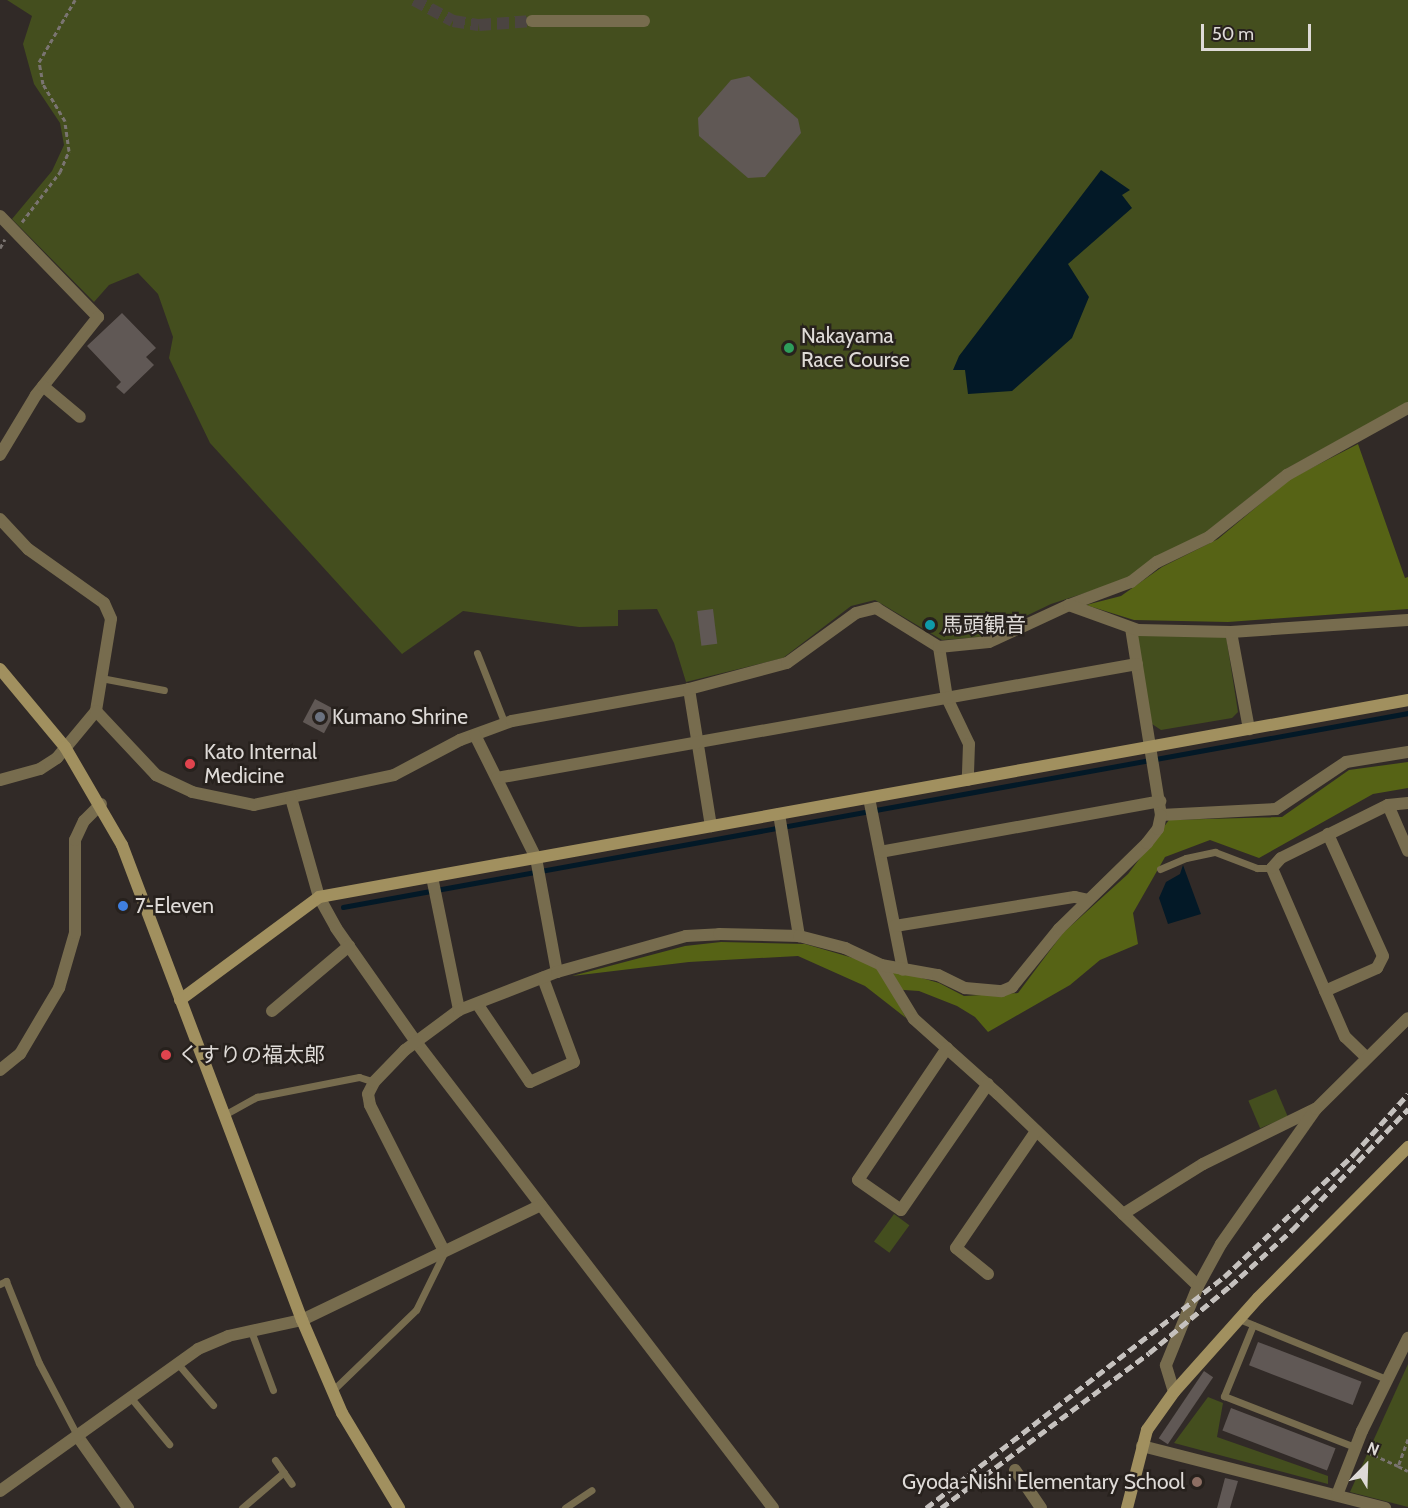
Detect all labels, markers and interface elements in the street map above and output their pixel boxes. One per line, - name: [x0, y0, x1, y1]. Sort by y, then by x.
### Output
- scale bar: [1204, 12, 1314, 50]
- text: 50 m: [1212, 23, 1254, 45]
- place label: Nakayama Race Course: [801, 323, 910, 373]
- marker: Nakayama Race Course: [782, 341, 796, 355]
- place label: 馬頭観音: [942, 612, 1026, 638]
- marker: 馬頭観音: [923, 618, 937, 632]
- place label: Kumano Shrine: [332, 704, 468, 730]
- marker: Kumano Shrine: [313, 710, 327, 724]
- place label: Kato Internal Medicine: [204, 739, 317, 789]
- marker: Kato Internal Medicine: [181, 755, 199, 773]
- place label: 7-Eleven: [135, 893, 214, 919]
- marker: 7-Eleven: [116, 899, 130, 913]
- place label: くすりの福太郎: [178, 1042, 325, 1068]
- marker: くすりの福太郎: [159, 1048, 173, 1062]
- north arrow: [1336, 1436, 1396, 1496]
- text: N: [1364, 1438, 1382, 1460]
- place label: Gyoda-Nishi Elementary School: [902, 1469, 1185, 1495]
- marker: Gyoda-Nishi Elementary School: [1190, 1475, 1204, 1489]

